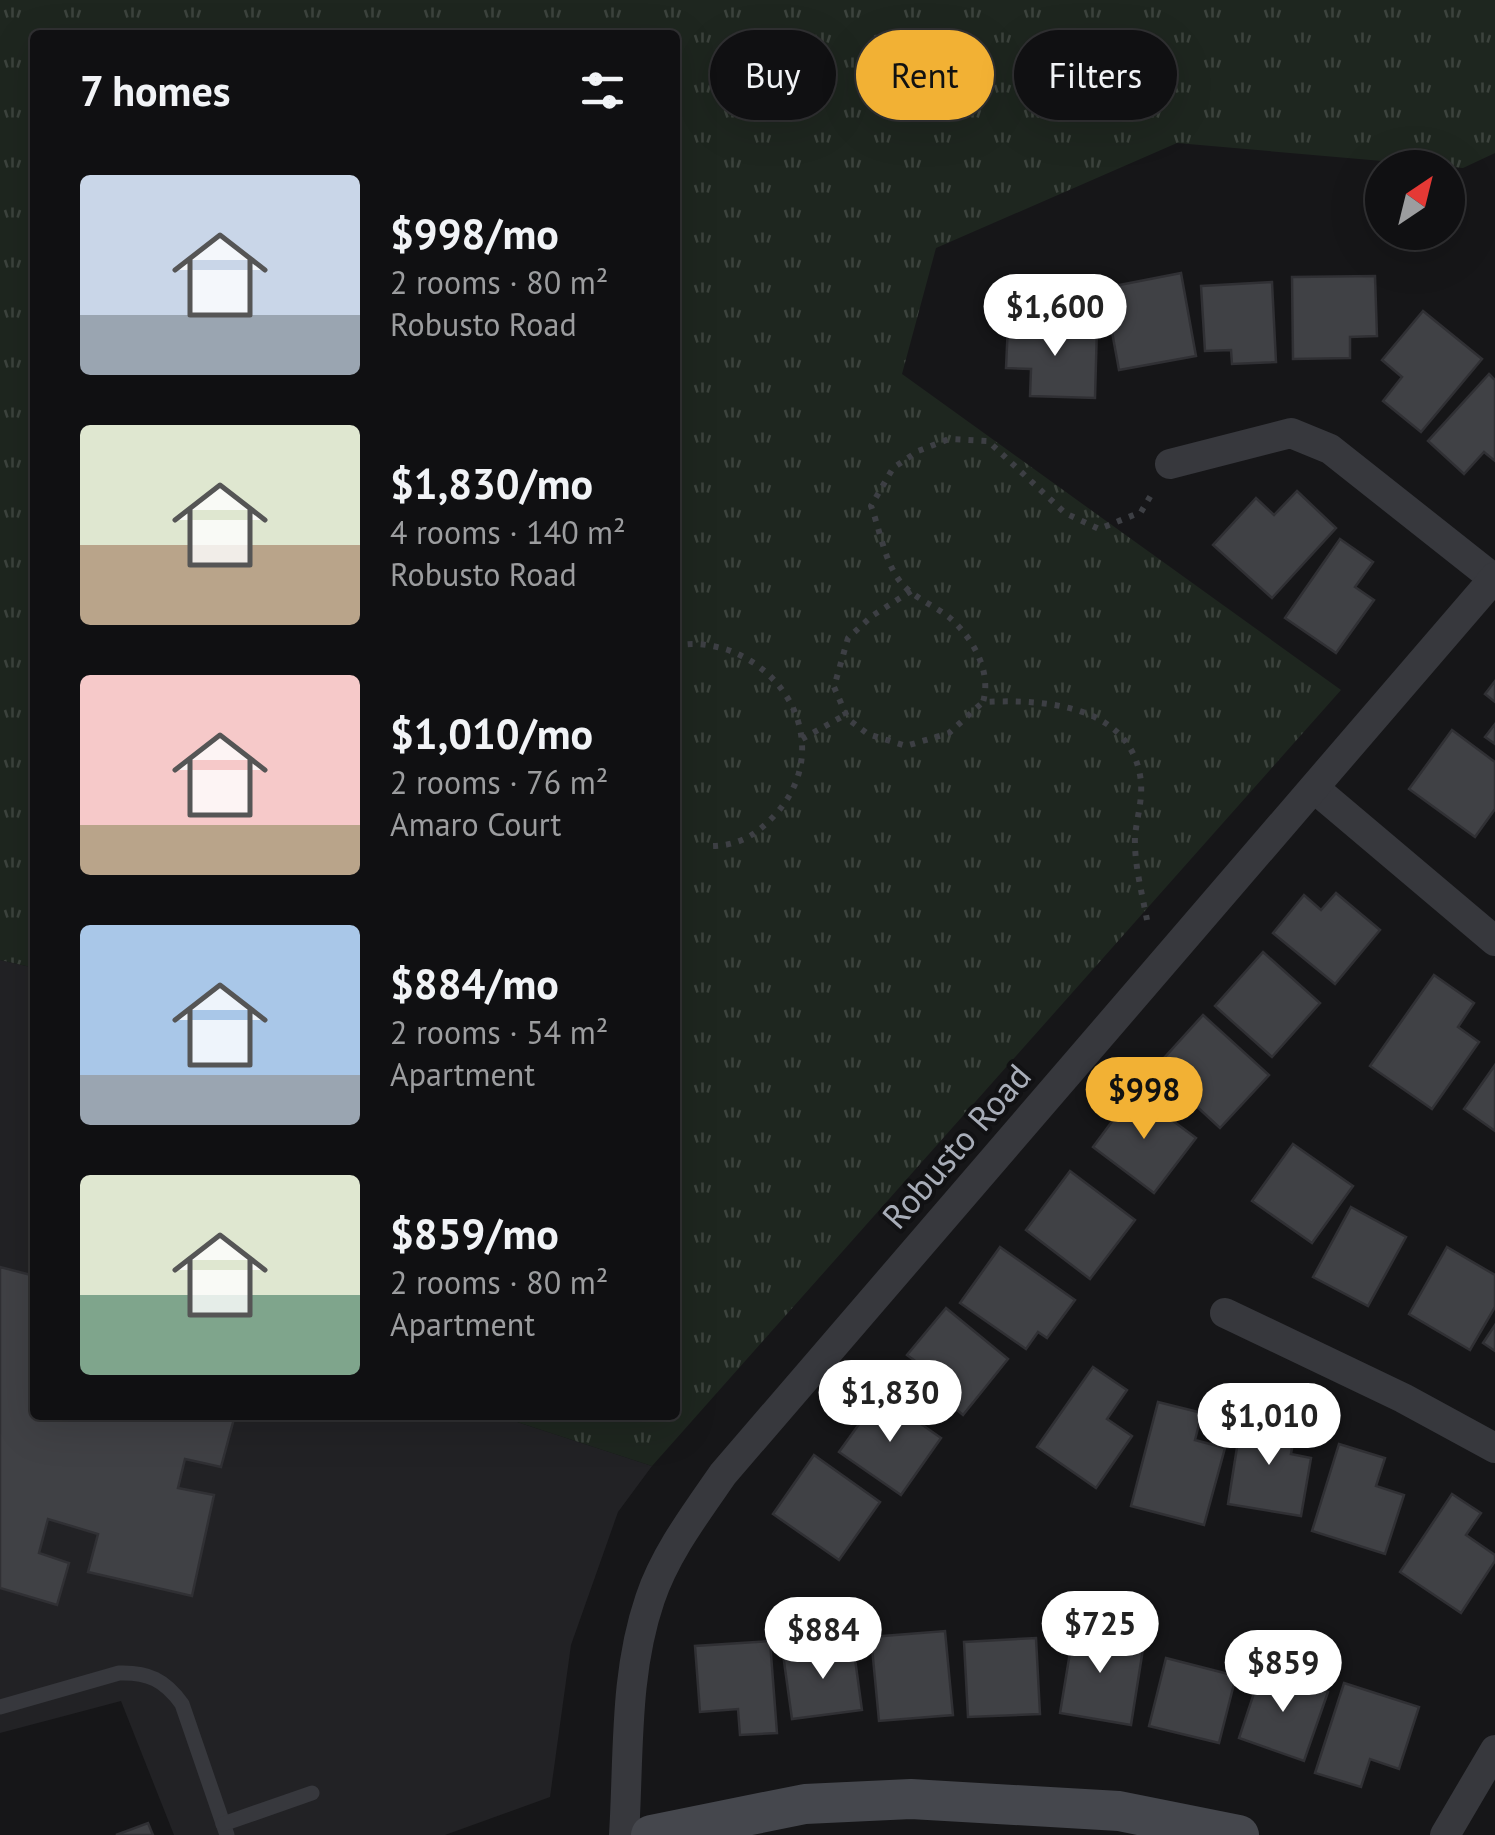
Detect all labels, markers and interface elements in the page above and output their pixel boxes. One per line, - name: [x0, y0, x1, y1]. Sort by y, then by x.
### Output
- chip: Buy: [710, 30, 836, 120]
- chip: Rent: [856, 30, 994, 120]
- chip: Filters: [1014, 30, 1177, 120]
- text: 7 homes: [80, 63, 231, 118]
- icon: filters: [575, 63, 630, 118]
- north arrow: [1365, 150, 1465, 250]
- map controls: [1365, 150, 1465, 250]
- text: $998/mo: [390, 206, 559, 261]
- icon: home: [160, 215, 280, 335]
- text: 2 rooms · 80 m²: [390, 261, 608, 303]
- pin: $1,600: [974, 274, 1136, 359]
- text: $1,600: [1006, 285, 1104, 327]
- text: Robusto Road: [390, 303, 577, 345]
- text: $1,830/mo: [390, 456, 593, 511]
- icon: home: [160, 465, 280, 585]
- text: 4 rooms · 140 m²: [390, 511, 626, 553]
- text: Robusto Road: [390, 553, 577, 595]
- text: $1,010/mo: [390, 706, 593, 761]
- icon: home: [160, 715, 280, 835]
- text: 2 rooms · 76 m²: [390, 761, 608, 803]
- text: Amaro Court: [390, 803, 561, 845]
- text: $884/mo: [390, 956, 559, 1011]
- icon: home: [160, 965, 280, 1085]
- text: 2 rooms · 54 m²: [390, 1011, 608, 1053]
- text: Apartment: [390, 1053, 535, 1095]
- street label: Robusto Road: [872, 1054, 1040, 1238]
- pin: $998: [1085, 1057, 1203, 1142]
- text: $998: [1108, 1068, 1180, 1110]
- text: $859/mo: [390, 1206, 559, 1261]
- icon: home: [160, 1215, 280, 1335]
- text: 2 rooms · 80 m²: [390, 1261, 608, 1303]
- text: Apartment: [390, 1303, 535, 1345]
- pin: $1,830: [809, 1360, 971, 1445]
- text: $1,830: [841, 1371, 939, 1413]
- pin: $1,010: [1188, 1383, 1350, 1468]
- text: $1,010: [1220, 1394, 1318, 1436]
- pin: $725: [1041, 1591, 1159, 1676]
- pin: $884: [764, 1597, 882, 1682]
- text: $725: [1064, 1602, 1136, 1644]
- text: $884: [787, 1608, 859, 1650]
- pin: $859: [1224, 1630, 1342, 1715]
- text: $859: [1247, 1641, 1319, 1683]

